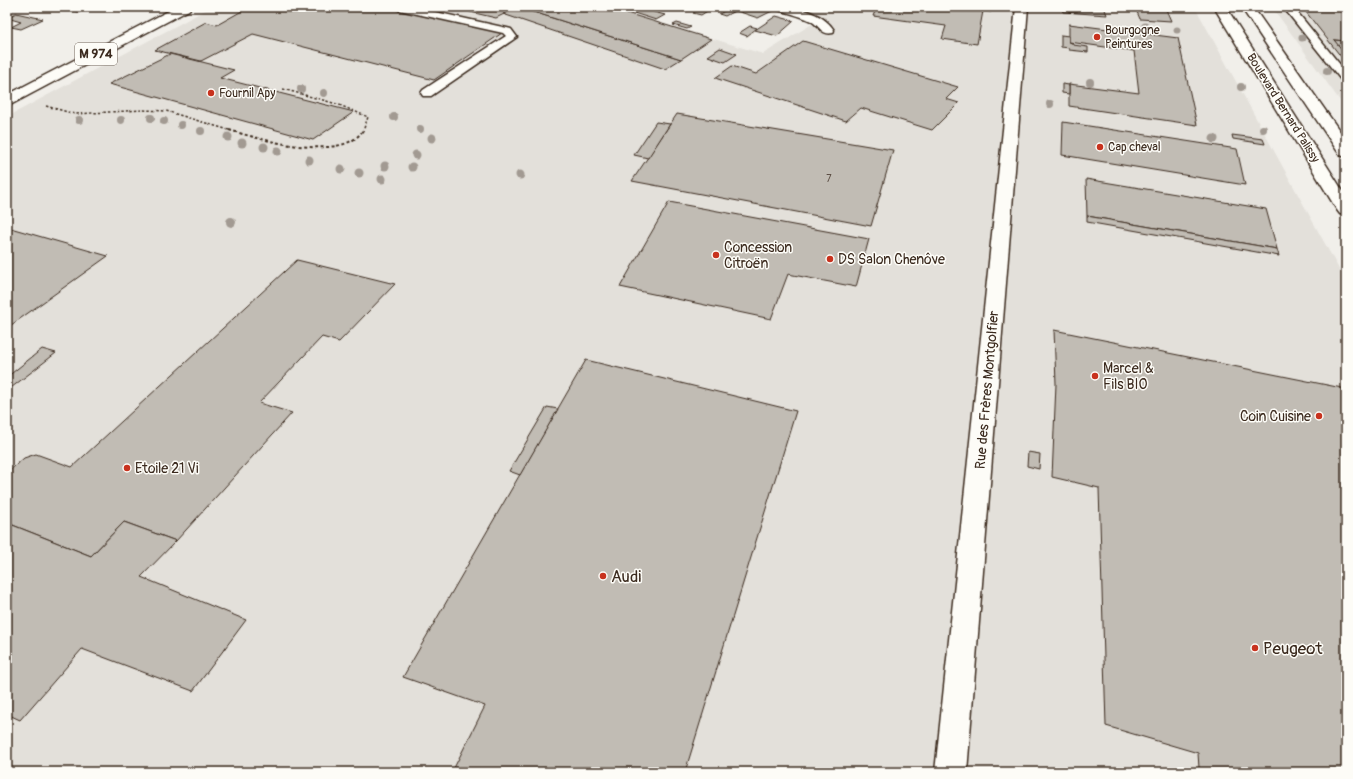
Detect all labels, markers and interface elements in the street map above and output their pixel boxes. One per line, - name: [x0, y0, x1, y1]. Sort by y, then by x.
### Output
- place label: Bourgogne Peintures: [1105, 23, 1160, 52]
- marker: Bourgogne Peintures: [1092, 32, 1102, 42]
- road number: M 974: [75, 43, 117, 65]
- street label: Boulevard Bernard Palissy: [1243, 51, 1323, 165]
- place label: Fournil Apy: [219, 86, 275, 101]
- marker: Fournil Apy: [206, 88, 216, 98]
- place label: Cap cheval: [1108, 140, 1161, 155]
- marker: Cap cheval: [1095, 142, 1105, 152]
- house number: 7: [826, 173, 832, 185]
- place label: Concession Citroën: [724, 239, 792, 272]
- marker: Concession Citroën: [711, 250, 721, 260]
- place label: DS Salon Chenôve: [838, 251, 945, 268]
- marker: DS Salon Chenôve: [825, 254, 835, 264]
- street label: Rue des Frères Montgolfier: [972, 310, 1002, 470]
- place label: Marcel & Fils BIO: [1103, 360, 1154, 393]
- marker: Marcel & Fils BIO: [1090, 371, 1100, 381]
- place label: Coin Cuisine: [1240, 408, 1311, 425]
- marker: Coin Cuisine: [1314, 411, 1324, 421]
- place label: Etoile 21 Vi: [135, 460, 199, 477]
- marker: Etoile 21 Vi: [122, 463, 132, 473]
- place label: Audi: [611, 566, 641, 587]
- marker: Audi: [598, 571, 608, 581]
- place label: Peugeot: [1263, 638, 1322, 659]
- marker: Peugeot: [1250, 643, 1260, 653]

